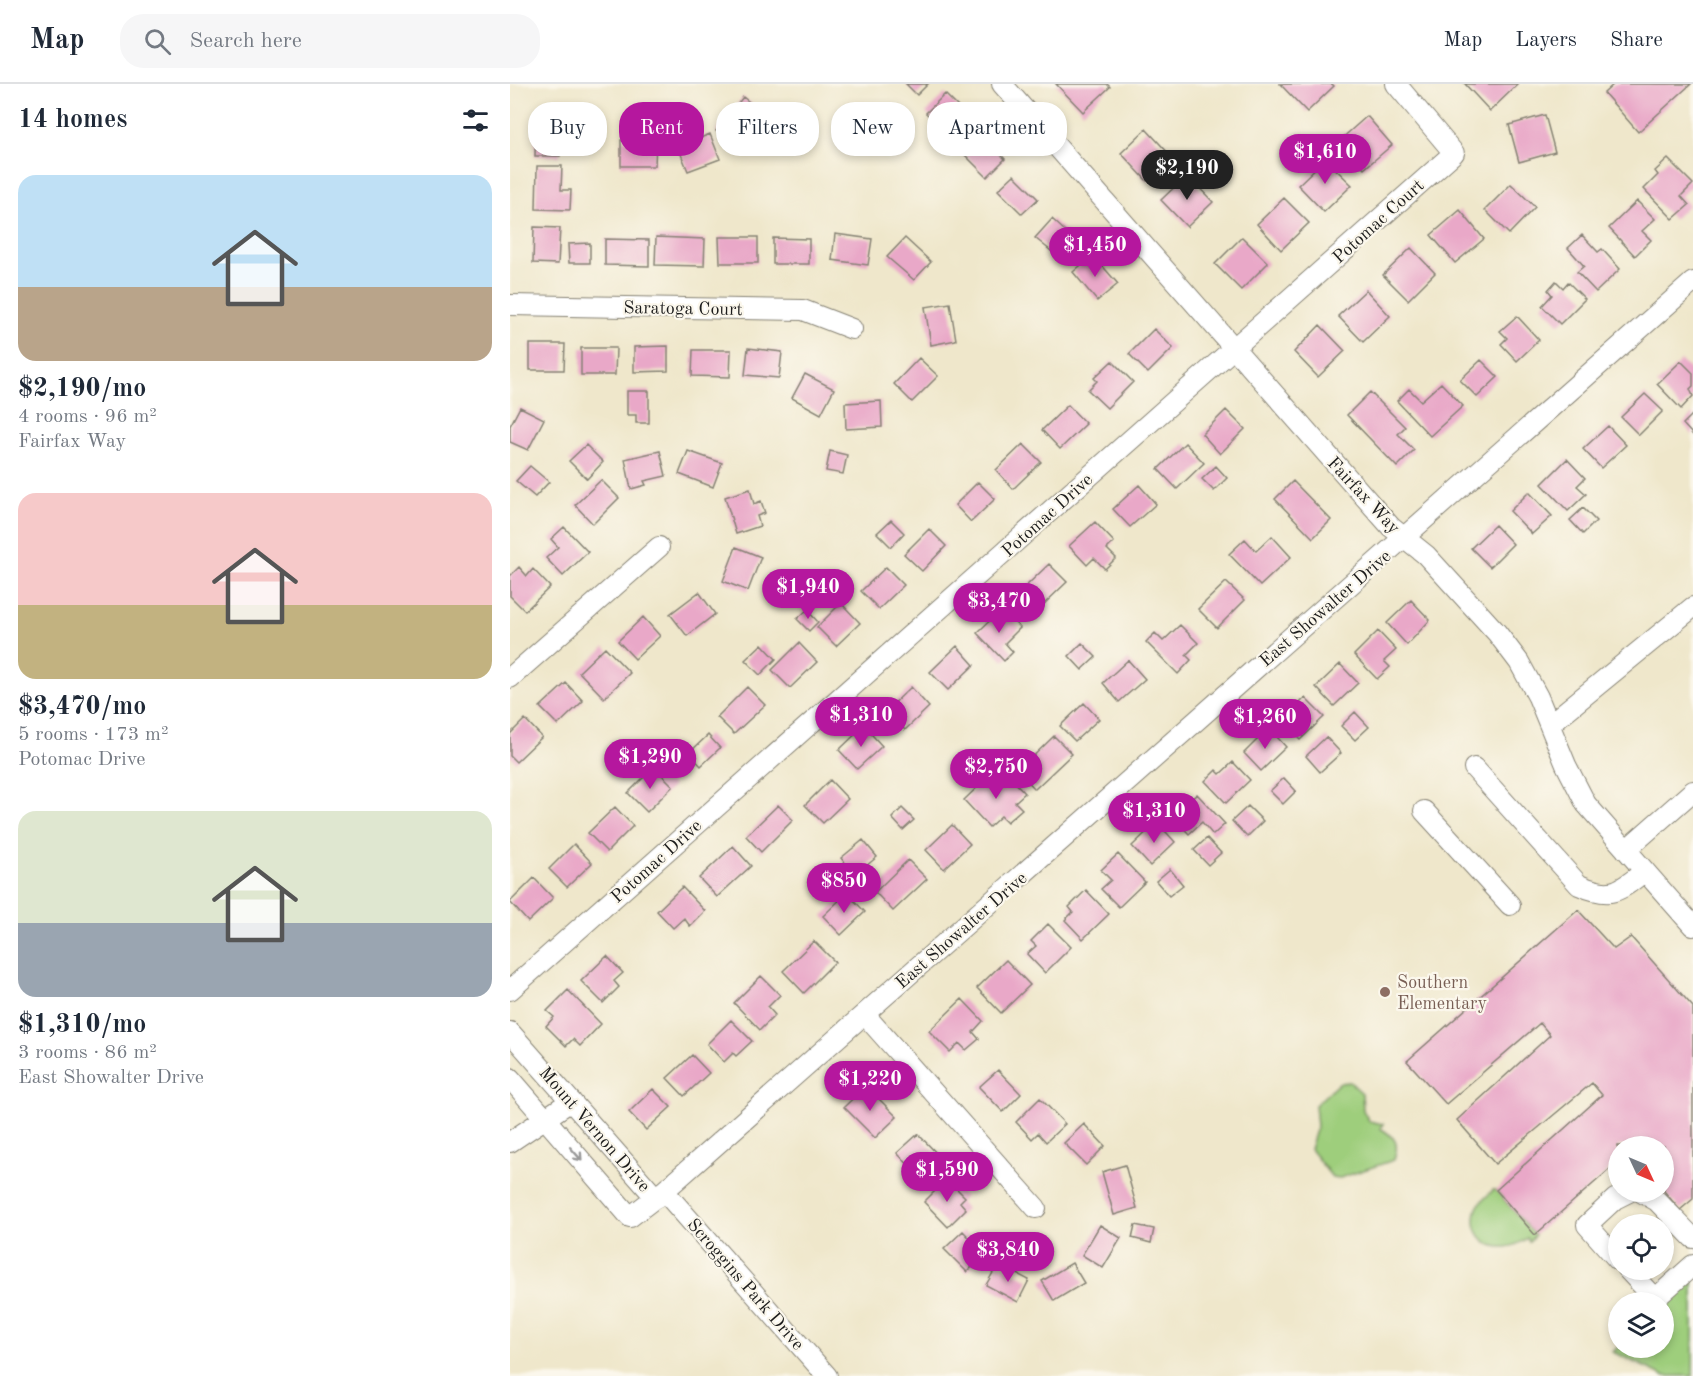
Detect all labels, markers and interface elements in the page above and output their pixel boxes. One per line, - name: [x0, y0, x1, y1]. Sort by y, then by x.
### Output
- search box: [120, 14, 540, 68]
- icon: search: [141, 25, 174, 58]
- text: Map: [30, 27, 84, 55]
- text: Search here: [189, 30, 302, 52]
- text: Map: [1443, 30, 1482, 51]
- text: Layers: [1515, 30, 1577, 51]
- text: Share: [1610, 30, 1663, 51]
- chip: Buy: [528, 102, 607, 156]
- chip: Rent: [619, 102, 704, 156]
- chip: Filters: [716, 102, 819, 156]
- chip: New: [831, 102, 915, 156]
- chip: Apartment: [927, 102, 1067, 156]
- icon: filters: [459, 104, 492, 137]
- text: 14 homes: [18, 107, 127, 133]
- pin: $1,610: [1276, 134, 1374, 185]
- text: $1,610: [1293, 143, 1357, 163]
- pin: $2,190: [1138, 150, 1236, 201]
- text: $2,190: [1155, 159, 1219, 179]
- street label: Potomac Court: [1330, 176, 1428, 267]
- icon: home: [201, 214, 309, 322]
- pin: $1,450: [1046, 227, 1144, 278]
- text: $1,450: [1063, 236, 1127, 256]
- street label: Saratoga Court: [623, 299, 743, 319]
- text: $2,190/mo: [18, 376, 146, 402]
- text: 4 rooms · 96 m²: [18, 407, 157, 427]
- text: Fairfax Way: [18, 432, 126, 452]
- street label: Fairfax Way: [1324, 454, 1403, 538]
- street label: Potomac Drive: [999, 471, 1096, 561]
- icon: home: [201, 532, 309, 640]
- street label: East Showalter Drive: [1257, 547, 1395, 670]
- pin: $1,940: [759, 569, 857, 620]
- text: $1,940: [776, 578, 840, 598]
- pin: $3,470: [950, 583, 1048, 634]
- text: $3,470: [967, 592, 1031, 612]
- text: $3,470/mo: [18, 694, 146, 720]
- pin: $1,310: [812, 697, 910, 748]
- pin: $1,260: [1216, 699, 1314, 750]
- text: $1,310: [829, 706, 893, 726]
- text: $1,260: [1233, 708, 1297, 728]
- text: 5 rooms · 173 m²: [18, 725, 168, 745]
- pin: $1,290: [601, 739, 699, 790]
- text: $1,290: [618, 748, 682, 768]
- pin: $2,750: [947, 749, 1045, 800]
- text: Potomac Drive: [18, 750, 146, 770]
- text: $2,750: [964, 758, 1028, 778]
- pin: $1,310: [1105, 793, 1203, 844]
- text: $1,310: [1122, 802, 1186, 822]
- street label: Potomac Drive: [608, 817, 705, 907]
- icon: home: [201, 850, 309, 958]
- pin: $850: [808, 863, 880, 914]
- street label: East Showalter Drive: [893, 869, 1031, 992]
- text: $850: [821, 872, 867, 892]
- place label: Southern Elementary: [1397, 974, 1487, 1013]
- marker: Southern Elementary: [1378, 985, 1392, 999]
- text: $1,310/mo: [18, 1012, 146, 1038]
- text: 3 rooms · 86 m²: [18, 1043, 157, 1063]
- pin: $1,220: [821, 1061, 919, 1112]
- street label: Mount Vernon Drive: [535, 1064, 653, 1196]
- text: East Showalter Drive: [18, 1068, 204, 1088]
- text: $1,220: [838, 1070, 902, 1090]
- north arrow: [1608, 1136, 1674, 1202]
- map controls: [1608, 1136, 1674, 1358]
- one-way arrow: [569, 1146, 583, 1161]
- pin: $1,590: [898, 1152, 996, 1203]
- text: $1,590: [915, 1161, 979, 1181]
- button: locate: [1608, 1214, 1674, 1280]
- street label: Scroggins Park Drive: [683, 1216, 807, 1354]
- pin: $3,840: [959, 1232, 1057, 1283]
- text: $3,840: [976, 1241, 1040, 1261]
- button: layers: [1608, 1292, 1674, 1358]

